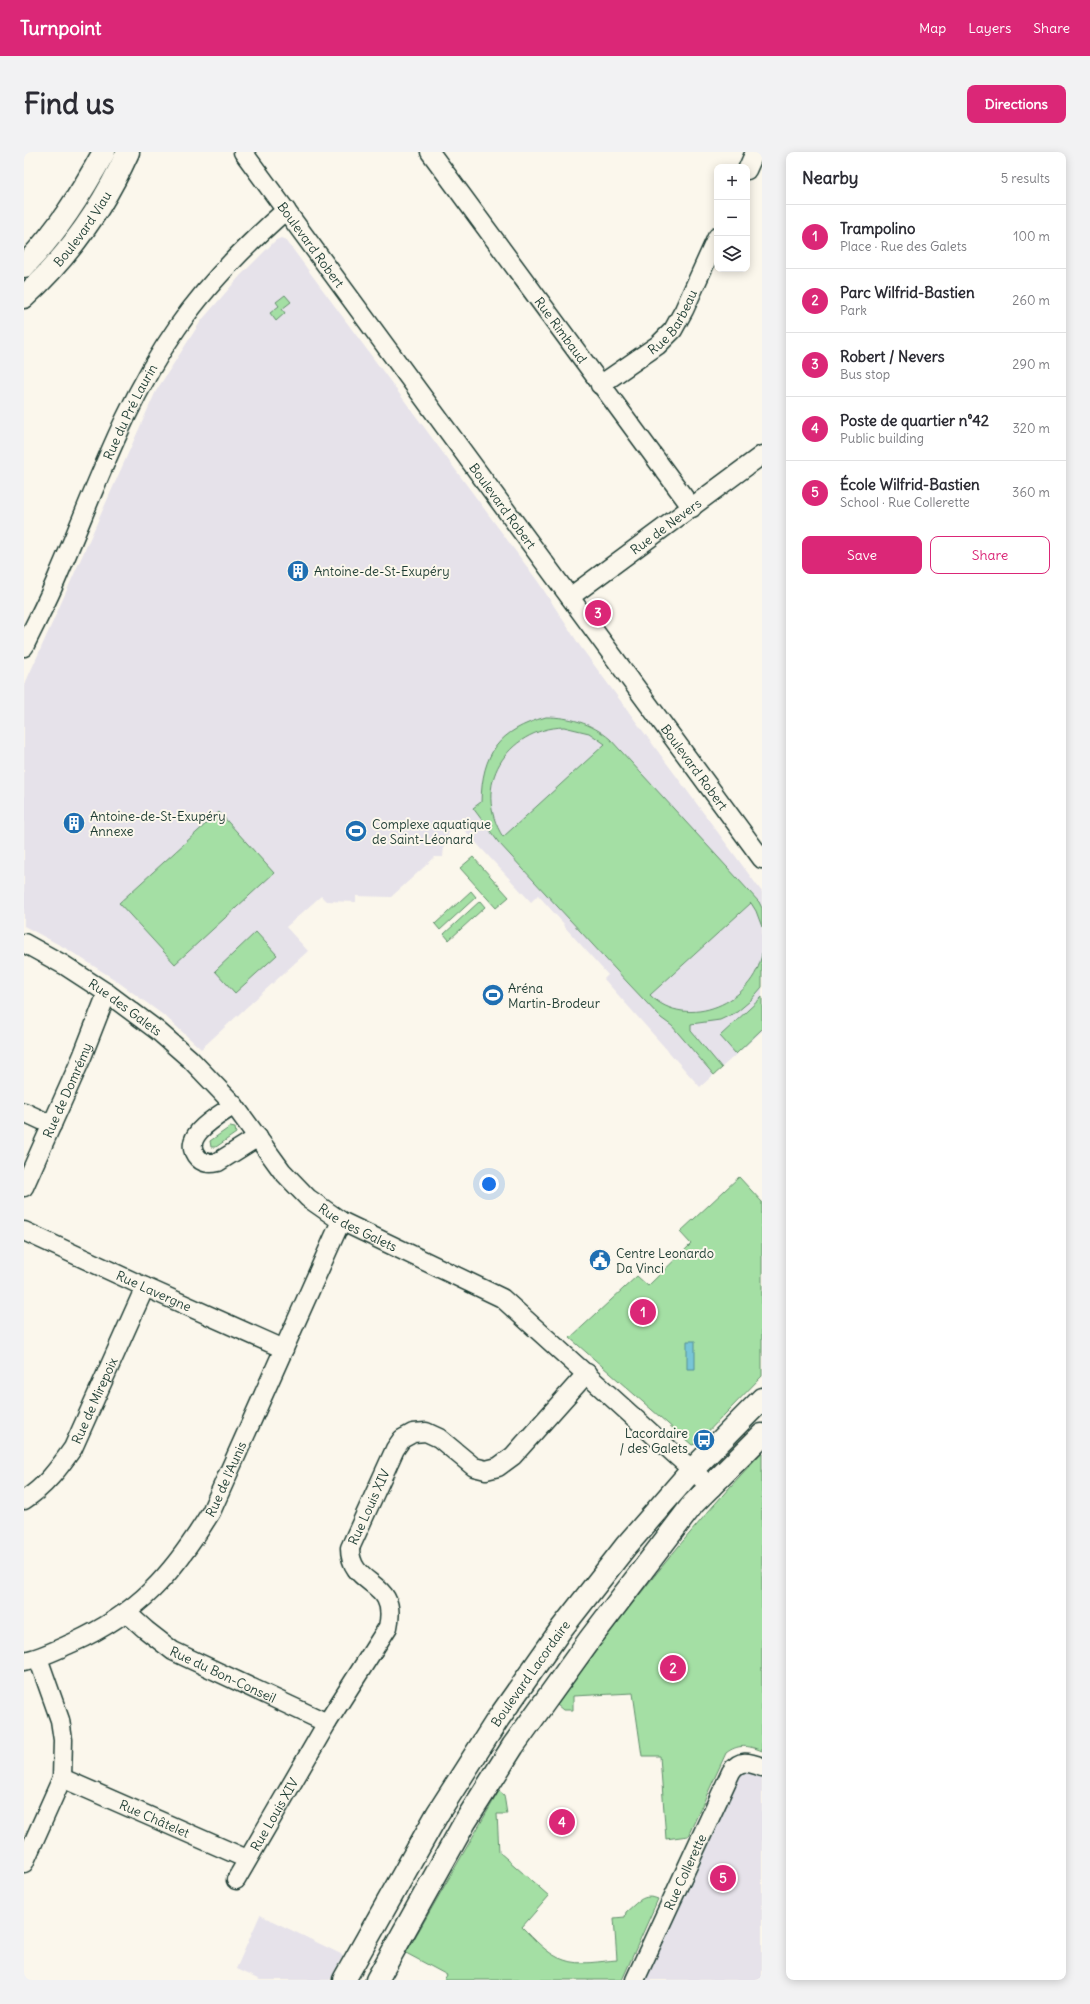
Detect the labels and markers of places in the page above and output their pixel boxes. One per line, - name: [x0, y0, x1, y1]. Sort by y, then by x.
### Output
- building icon: Antoine-de-St-Exupéry: [285, 558, 311, 584]
- place label: Antoine-de-St-Exupéry: [314, 563, 450, 580]
- pin: 3: [585, 598, 611, 628]
- place label: Antoine-de-St-Exupéry Annexe: [90, 808, 226, 840]
- building icon: Antoine-de-St-Exupéry Annexe: [61, 810, 87, 836]
- place label: Complexe aquatique de Saint-Léonard: [372, 816, 491, 848]
- sports icon: Complexe aquatique de Saint-Léonard: [343, 818, 369, 844]
- place label: Aréna Martin-Brodeur: [508, 980, 601, 1012]
- sports icon: Aréna Martin-Brodeur: [480, 982, 506, 1008]
- place label: Centre Leonardo Da Vinci: [616, 1245, 714, 1277]
- public building icon: Centre Leonardo Da Vinci: [587, 1247, 613, 1273]
- pin: 1: [630, 1297, 656, 1327]
- place label: Lacordaire / des Galets: [620, 1425, 688, 1457]
- bus stop icon: Lacordaire / des Galets: [691, 1427, 717, 1453]
- pin: 2: [660, 1653, 686, 1683]
- pin: 4: [549, 1807, 575, 1837]
- pin: 5: [710, 1863, 736, 1893]

